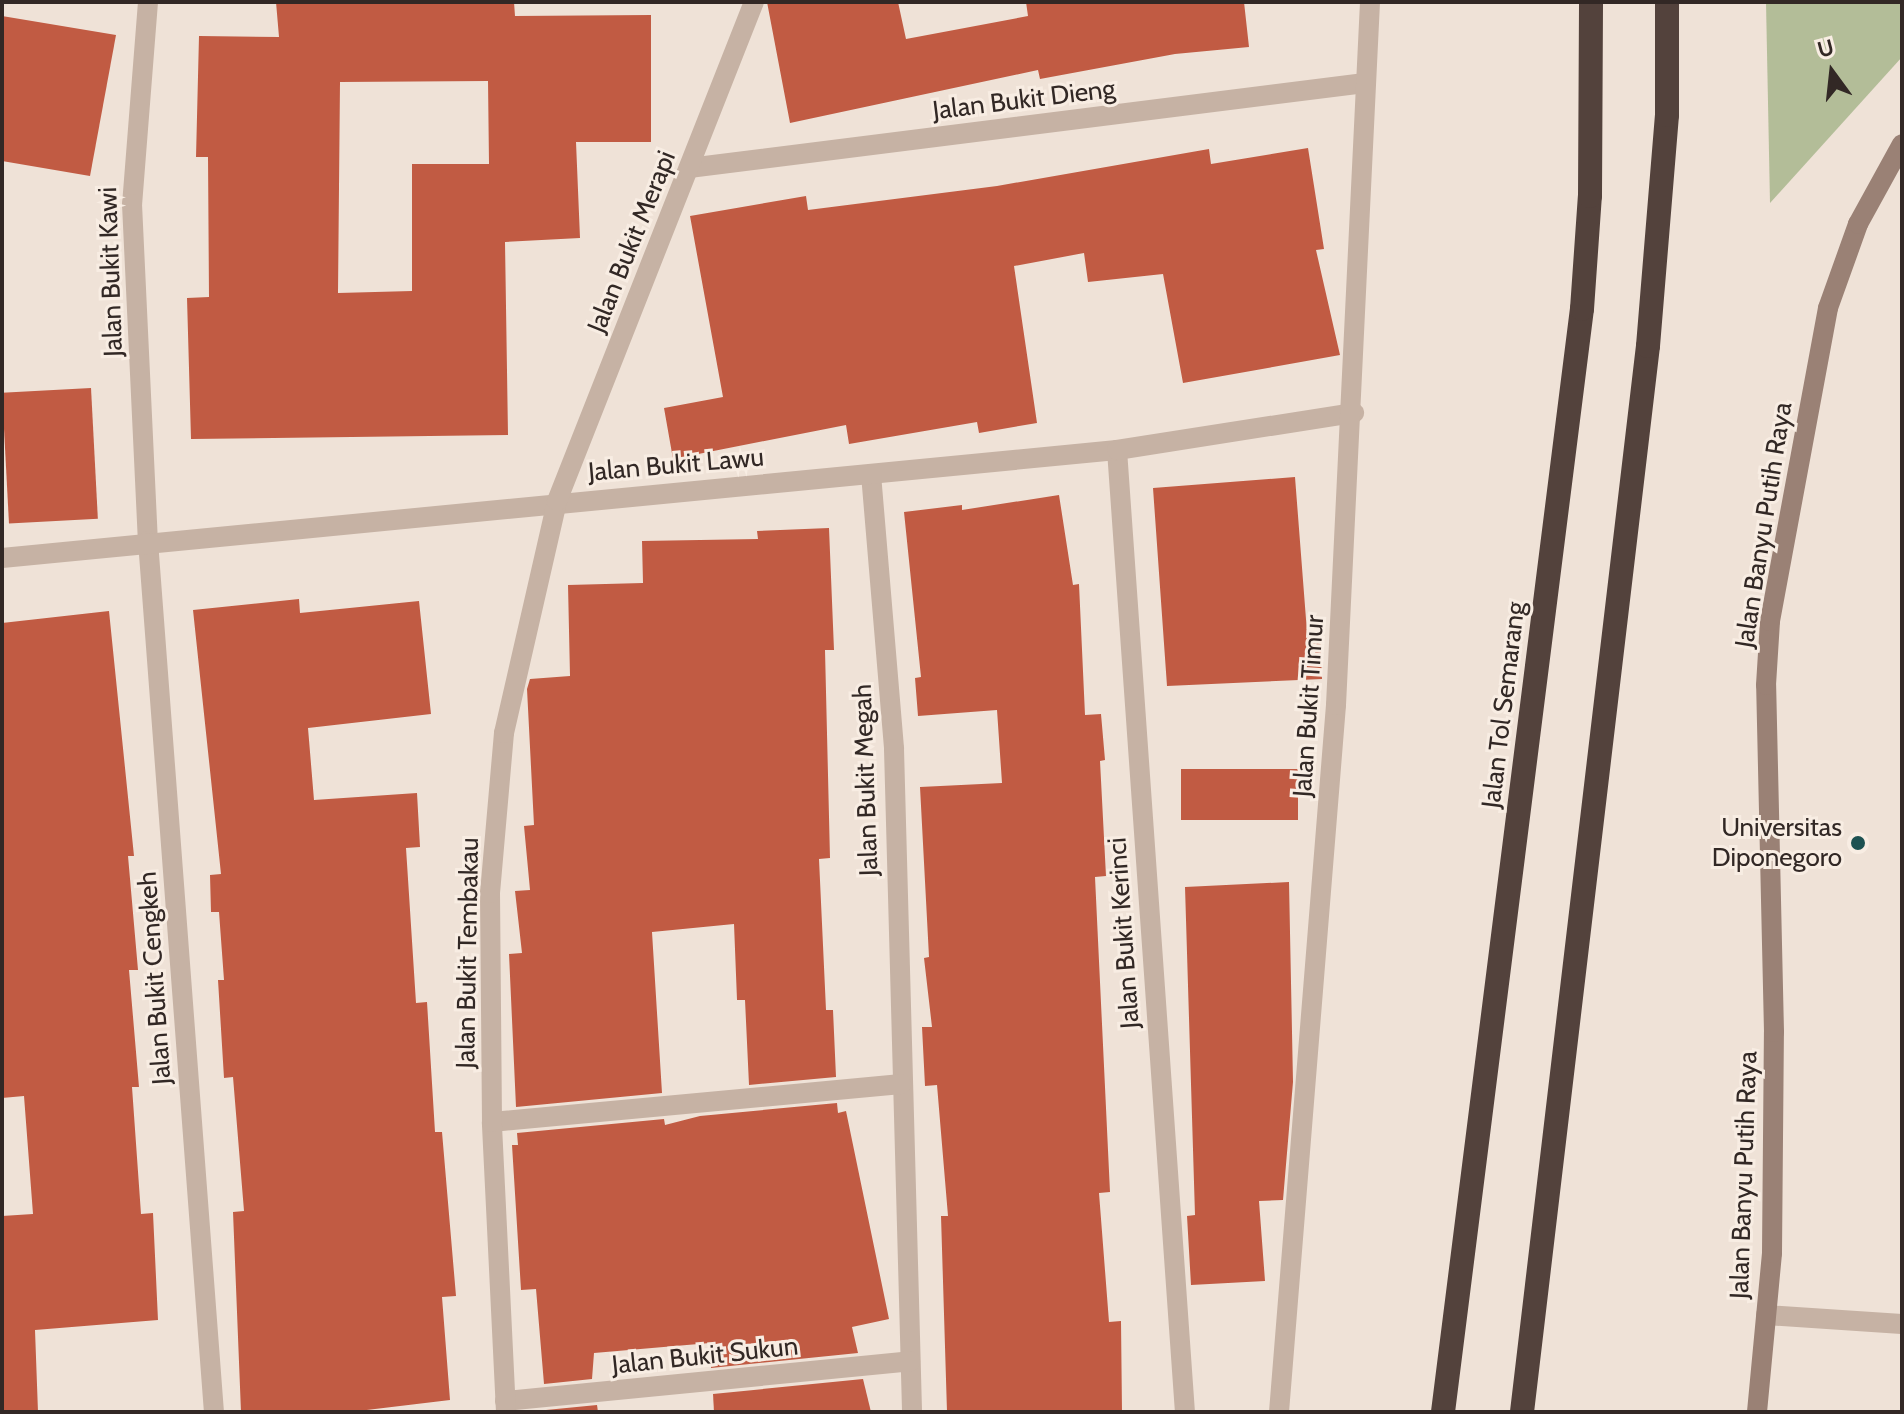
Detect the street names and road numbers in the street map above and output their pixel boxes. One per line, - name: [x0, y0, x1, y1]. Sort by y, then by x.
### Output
- street label: Jalan Bukit Dieng: [931, 73, 1117, 127]
- street label: Jalan Bukit Merapi: [581, 147, 683, 337]
- street label: Jalan Bukit Kawi: [92, 187, 130, 357]
- street label: Jalan Banyu Putih Raya: [1729, 400, 1799, 650]
- street label: Jalan Bukit Lawu: [587, 442, 765, 488]
- street label: Jalan Tol Semarang: [1476, 600, 1532, 810]
- street label: Jalan Bukit Timur: [1287, 614, 1331, 798]
- street label: Jalan Bukit Megah: [847, 683, 885, 877]
- street label: Jalan Bukit Kerinci: [1102, 836, 1146, 1030]
- street label: Jalan Bukit Tembakau: [450, 837, 486, 1069]
- street label: Jalan Bukit Cengkeh: [132, 870, 178, 1086]
- street label: Jalan Banyu Putih Raya: [1724, 1050, 1764, 1300]
- street label: Jalan Bukit Sukun: [610, 1331, 800, 1381]

